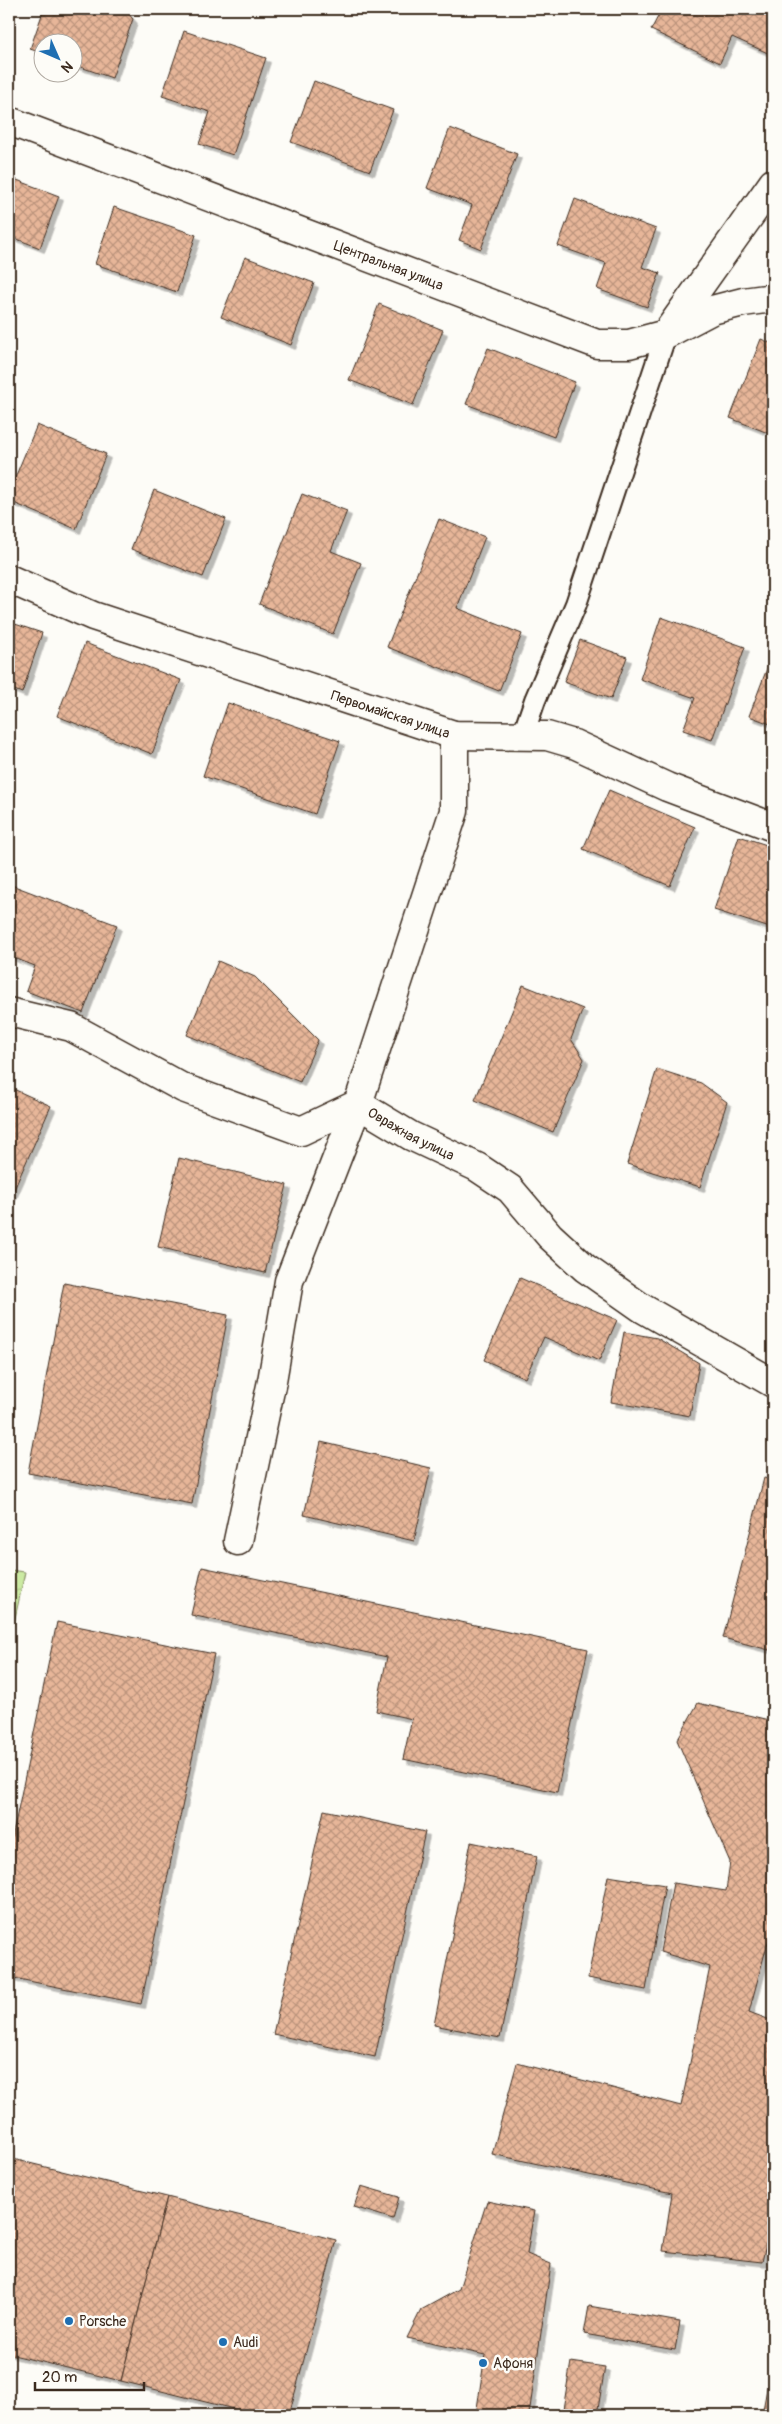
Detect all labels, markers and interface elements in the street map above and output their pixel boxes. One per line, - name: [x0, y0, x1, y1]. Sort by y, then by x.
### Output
- north arrow: [32, 32, 82, 82]
- text: N: [57, 57, 76, 76]
- street label: Центральная улица: [331, 236, 446, 293]
- street label: Первомайская улица: [329, 687, 452, 742]
- street label: Овражная улица: [365, 1103, 457, 1164]
- place label: Porsche: [79, 2313, 126, 2330]
- marker: Porsche: [63, 2315, 75, 2327]
- place label: Audi: [233, 2334, 258, 2351]
- marker: Audi: [217, 2336, 229, 2348]
- place label: Афоня: [493, 2355, 533, 2372]
- marker: Афоня: [477, 2357, 489, 2369]
- scale bar: [35, 2359, 144, 2391]
- text: 20 m: [42, 2368, 77, 2387]

